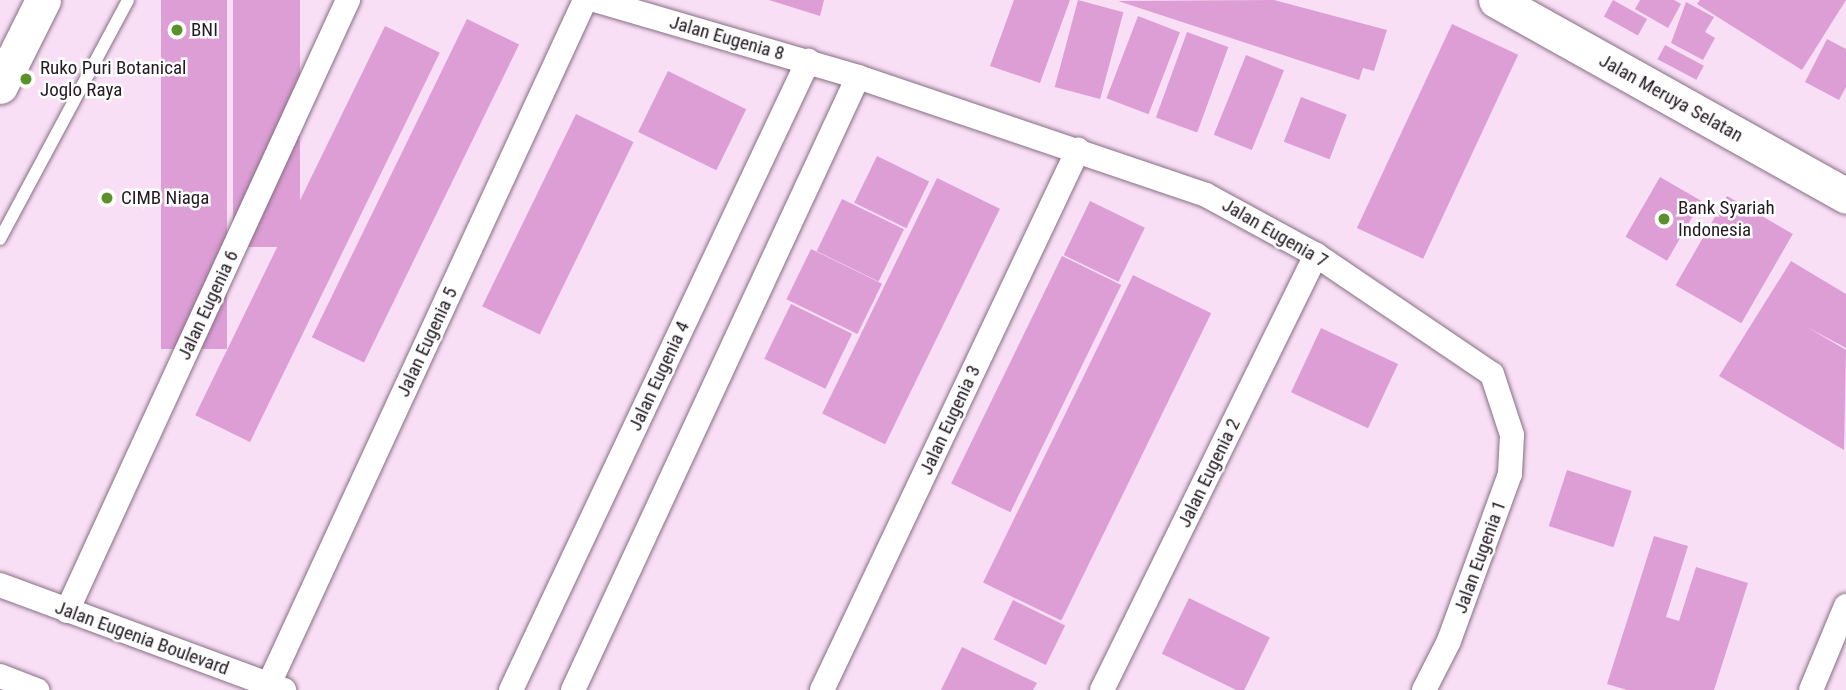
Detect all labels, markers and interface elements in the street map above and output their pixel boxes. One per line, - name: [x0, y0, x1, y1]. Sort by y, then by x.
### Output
- street label: Jalan Eugenia 8: [667, 11, 787, 65]
- place label: BNI: [191, 19, 218, 41]
- marker: BNI: [169, 22, 185, 38]
- street label: Jalan Meruya Selatan: [1595, 49, 1747, 147]
- place label: Ruko Puri Botanical Joglo Raya: [40, 57, 186, 101]
- marker: Ruko Puri Botanical Joglo Raya: [18, 71, 34, 87]
- place label: CIMB Niaga: [121, 187, 209, 209]
- marker: CIMB Niaga: [99, 190, 115, 206]
- street label: Jalan Eugenia 7: [1218, 194, 1332, 272]
- place label: Bank Syariah Indonesia: [1678, 197, 1775, 241]
- marker: Bank Syariah Indonesia: [1656, 211, 1672, 227]
- street label: Jalan Eugenia 6: [173, 247, 243, 363]
- street label: Jalan Eugenia 5: [392, 284, 462, 400]
- street label: Jalan Eugenia 4: [624, 318, 694, 434]
- street label: Jalan Eugenia 3: [915, 362, 985, 478]
- street label: Jalan Eugenia 2: [1173, 415, 1245, 531]
- street label: Jalan Eugenia 1: [1449, 497, 1511, 617]
- street label: Jalan Eugenia Boulevard: [52, 596, 232, 680]

